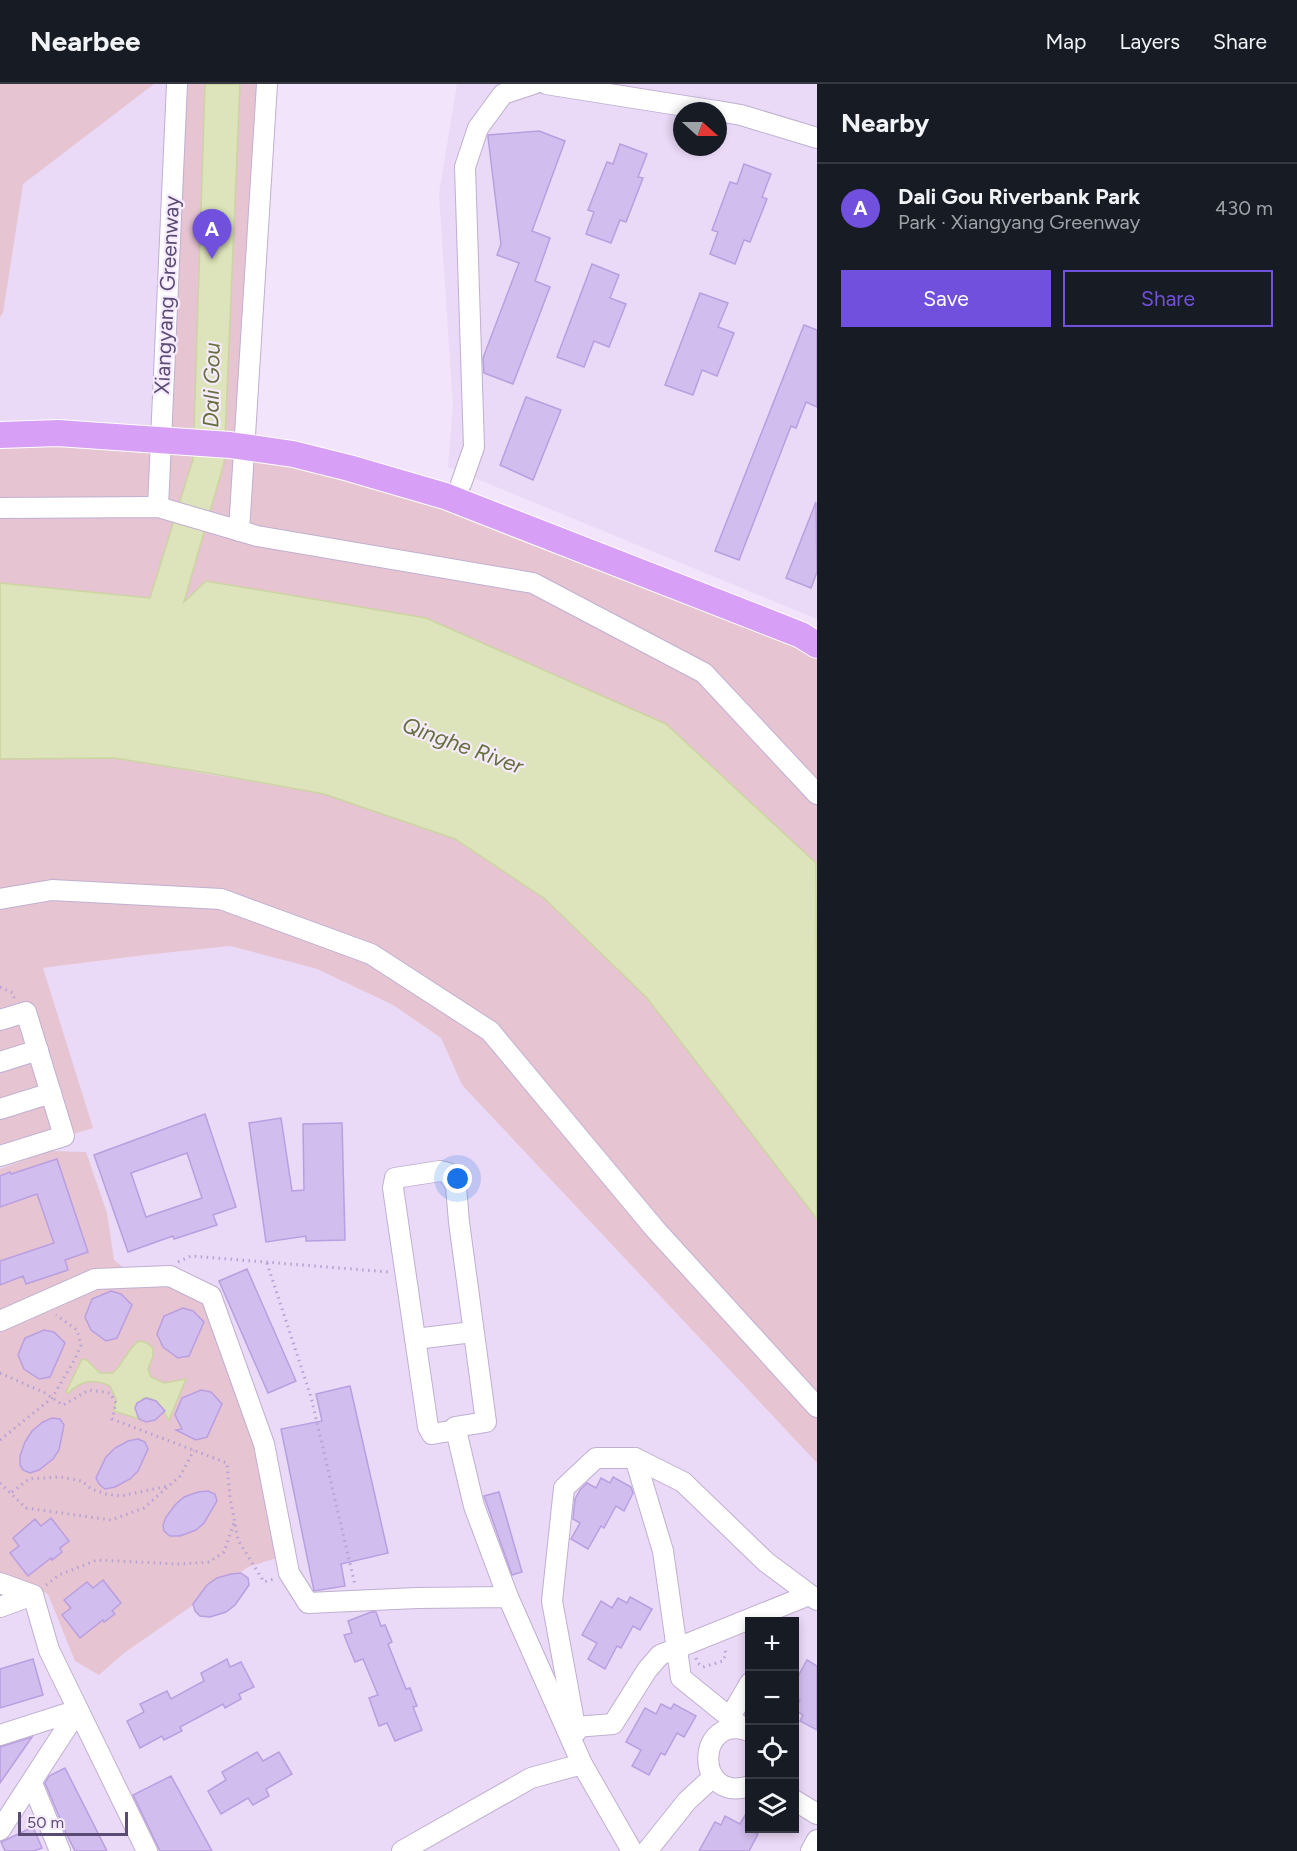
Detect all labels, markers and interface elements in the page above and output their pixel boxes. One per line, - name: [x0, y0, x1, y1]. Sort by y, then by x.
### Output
- text: Nearbee: [30, 24, 140, 58]
- text: Map: [1046, 29, 1086, 54]
- text: Layers: [1119, 29, 1180, 54]
- text: Share: [1213, 29, 1267, 54]
- north arrow: [673, 102, 727, 156]
- text: Nearby: [841, 107, 929, 139]
- text: Dali Gou Riverbank Park: [898, 183, 1140, 210]
- street label: Xiangyang Greenway: [149, 195, 184, 395]
- text: A: [853, 196, 868, 220]
- text: 430 m: [1215, 196, 1273, 220]
- pin: A: [192, 210, 232, 259]
- text: Park · Xiangyang Greenway: [898, 210, 1140, 234]
- button: Save: [841, 270, 1051, 327]
- button: Share: [1063, 270, 1273, 327]
- water label: Dali Gou: [197, 342, 226, 428]
- water label: Qinghe River: [399, 711, 528, 780]
- your location: [443, 1164, 472, 1193]
- map controls: [745, 1617, 799, 1833]
- button: +: [745, 1617, 799, 1671]
- button: −: [745, 1671, 799, 1725]
- button: locate: [745, 1725, 799, 1779]
- button: layers: [745, 1779, 799, 1833]
- scale bar: [18, 1809, 128, 1836]
- text: 50 m: [27, 1813, 64, 1832]

